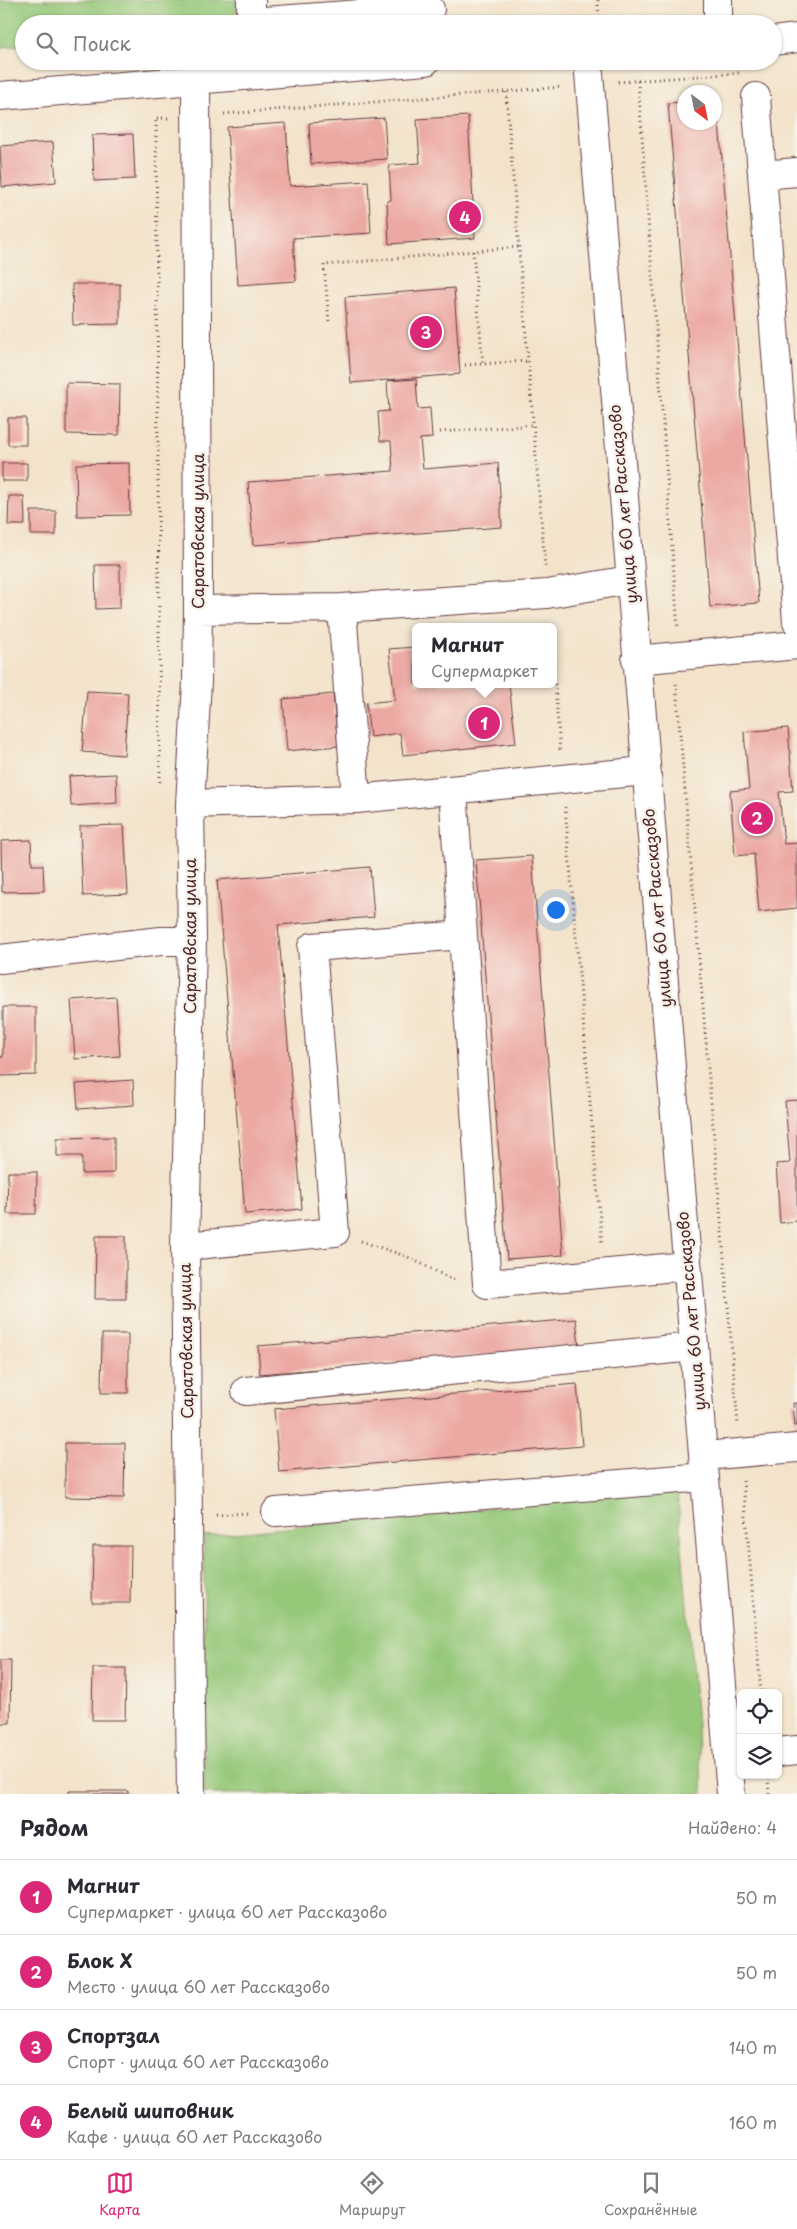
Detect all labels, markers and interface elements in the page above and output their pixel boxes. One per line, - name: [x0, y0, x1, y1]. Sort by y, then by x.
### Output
- search box: [15, 15, 782, 70]
- icon: search: [33, 29, 61, 57]
- text: Поиск: [73, 29, 131, 57]
- north arrow: [677, 85, 722, 130]
- pin: 4: [449, 198, 481, 236]
- pin: 3: [410, 313, 442, 351]
- street label: улица 60 лет Рассказово: [601, 404, 643, 605]
- street label: Саратовская улица: [185, 453, 209, 609]
- popup: [412, 623, 557, 688]
- text: Магнит: [431, 630, 503, 658]
- text: Супермаркет: [431, 658, 538, 682]
- pin: 1: [468, 704, 500, 742]
- pin: 2: [741, 799, 773, 837]
- street label: улица 60 лет Рассказово: [635, 808, 677, 1009]
- street label: Саратовская улица: [177, 858, 201, 1014]
- your location: [543, 897, 569, 923]
- street label: улица 60 лет Рассказово: [669, 1211, 711, 1412]
- street label: Саратовская улица: [172, 1263, 198, 1419]
- map controls: [737, 1689, 782, 1779]
- button: locate: [737, 1689, 782, 1734]
- button: layers: [737, 1734, 782, 1779]
- text: Рядом: [20, 1811, 88, 1843]
- text: Найдено: 4: [688, 1815, 777, 1839]
- text: Магнит: [67, 1871, 139, 1899]
- text: 1: [32, 1885, 40, 1909]
- text: 50 m: [736, 1885, 777, 1909]
- text: Супермаркет · улица 60 лет Рассказово: [67, 1899, 387, 1923]
- text: Блок Х: [67, 1946, 132, 1974]
- text: 2: [30, 1960, 42, 1984]
- text: 50 m: [736, 1960, 777, 1984]
- text: Место · улица 60 лет Рассказово: [67, 1974, 330, 1998]
- text: Спортзал: [67, 2021, 160, 2049]
- text: 3: [31, 2035, 41, 2059]
- text: 140 m: [729, 2035, 777, 2059]
- text: Спорт · улица 60 лет Рассказово: [67, 2049, 329, 2073]
- text: Белый шиповник: [67, 2096, 234, 2124]
- text: 4: [31, 2110, 41, 2134]
- text: 160 m: [729, 2110, 777, 2134]
- text: Кафе · улица 60 лет Рассказово: [67, 2124, 322, 2148]
- tab: Карта: [99, 2169, 140, 2220]
- tab: Маршрут: [339, 2169, 405, 2220]
- tab: Сохранённые: [604, 2169, 698, 2220]

